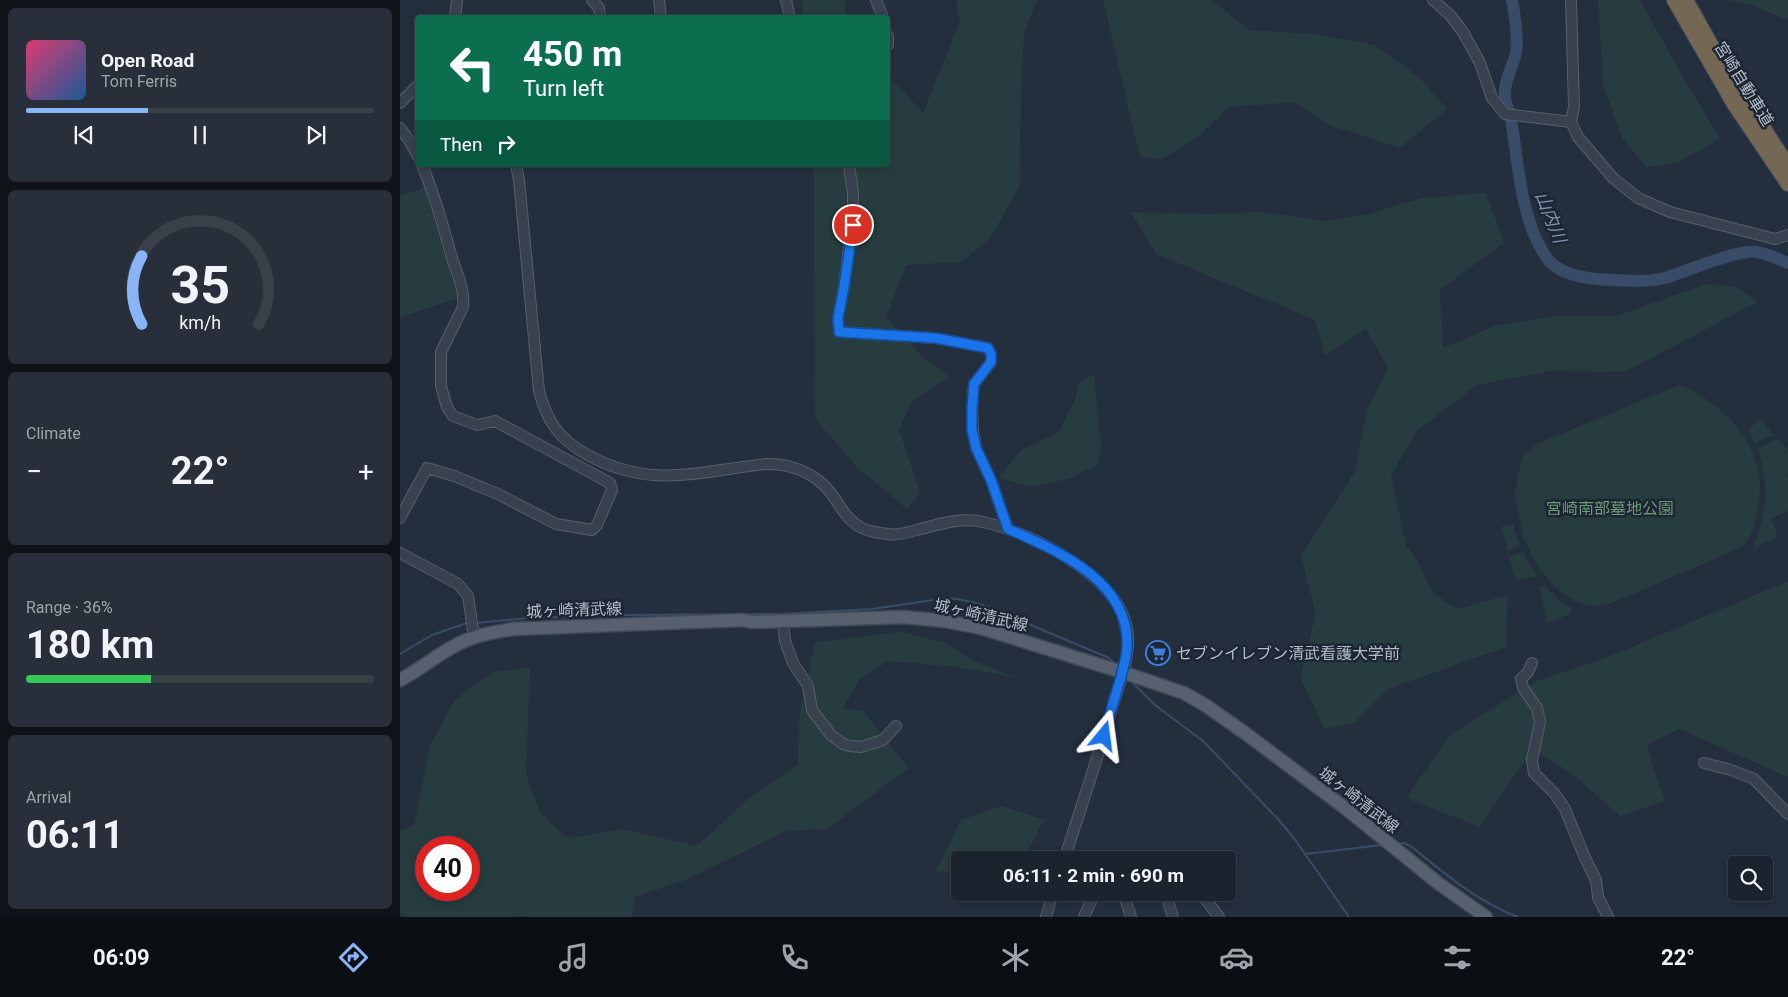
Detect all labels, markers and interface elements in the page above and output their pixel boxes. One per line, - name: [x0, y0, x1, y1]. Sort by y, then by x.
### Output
- text: 450 m: [523, 34, 622, 75]
- icon: left: [440, 35, 505, 100]
- street label: 宮崎自動車道: [1711, 38, 1777, 130]
- text: Open Road: [101, 49, 194, 72]
- text: Tom Ferris: [101, 72, 177, 91]
- text: Turn left: [523, 76, 604, 101]
- icon: previous: [70, 121, 98, 149]
- icon: pause: [186, 121, 214, 149]
- icon: next: [302, 121, 330, 149]
- icon: right: [492, 130, 520, 158]
- text: Then: [440, 133, 482, 156]
- water label: 山内川: [1531, 188, 1572, 248]
- pin: [832, 204, 874, 246]
- icon: arrive: [839, 211, 867, 239]
- text: 35: [170, 255, 230, 316]
- text: km/h: [179, 312, 221, 333]
- text: Climate: [26, 424, 81, 443]
- text: 22°: [171, 449, 229, 493]
- text: −: [26, 455, 42, 488]
- text: +: [358, 455, 374, 488]
- park label: 宮崎南部墓地公園: [1546, 499, 1674, 518]
- street label: 城ヶ崎清武線: [932, 595, 1030, 635]
- text: Range · 36%: [26, 598, 113, 617]
- street label: 城ヶ崎清武線: [526, 599, 622, 621]
- text: 180 km: [26, 623, 154, 667]
- supermarket icon: セブンイレブン清武看護大学前: [1145, 640, 1171, 666]
- place label: セブンイレブン清武看護大学前: [1176, 644, 1400, 663]
- position arrow: [1077, 709, 1129, 761]
- street label: 城ヶ崎清武線: [1315, 763, 1403, 837]
- text: Arrival: [26, 788, 71, 807]
- text: 06:11: [26, 813, 124, 857]
- speed limit sign: 40: [415, 836, 480, 901]
- map controls: [1728, 856, 1773, 901]
- button: search: [1728, 856, 1773, 901]
- text: 06:11 · 2 min · 690 m: [1003, 864, 1184, 887]
- icon: directions: [336, 940, 371, 975]
- icon: music: [556, 940, 591, 975]
- icon: phone: [777, 940, 812, 975]
- icon: climate: [998, 940, 1033, 975]
- icon: car: [1219, 940, 1254, 975]
- icon: filters: [1440, 940, 1475, 975]
- text: 06:09: [93, 945, 150, 970]
- text: 22°: [1661, 945, 1695, 970]

